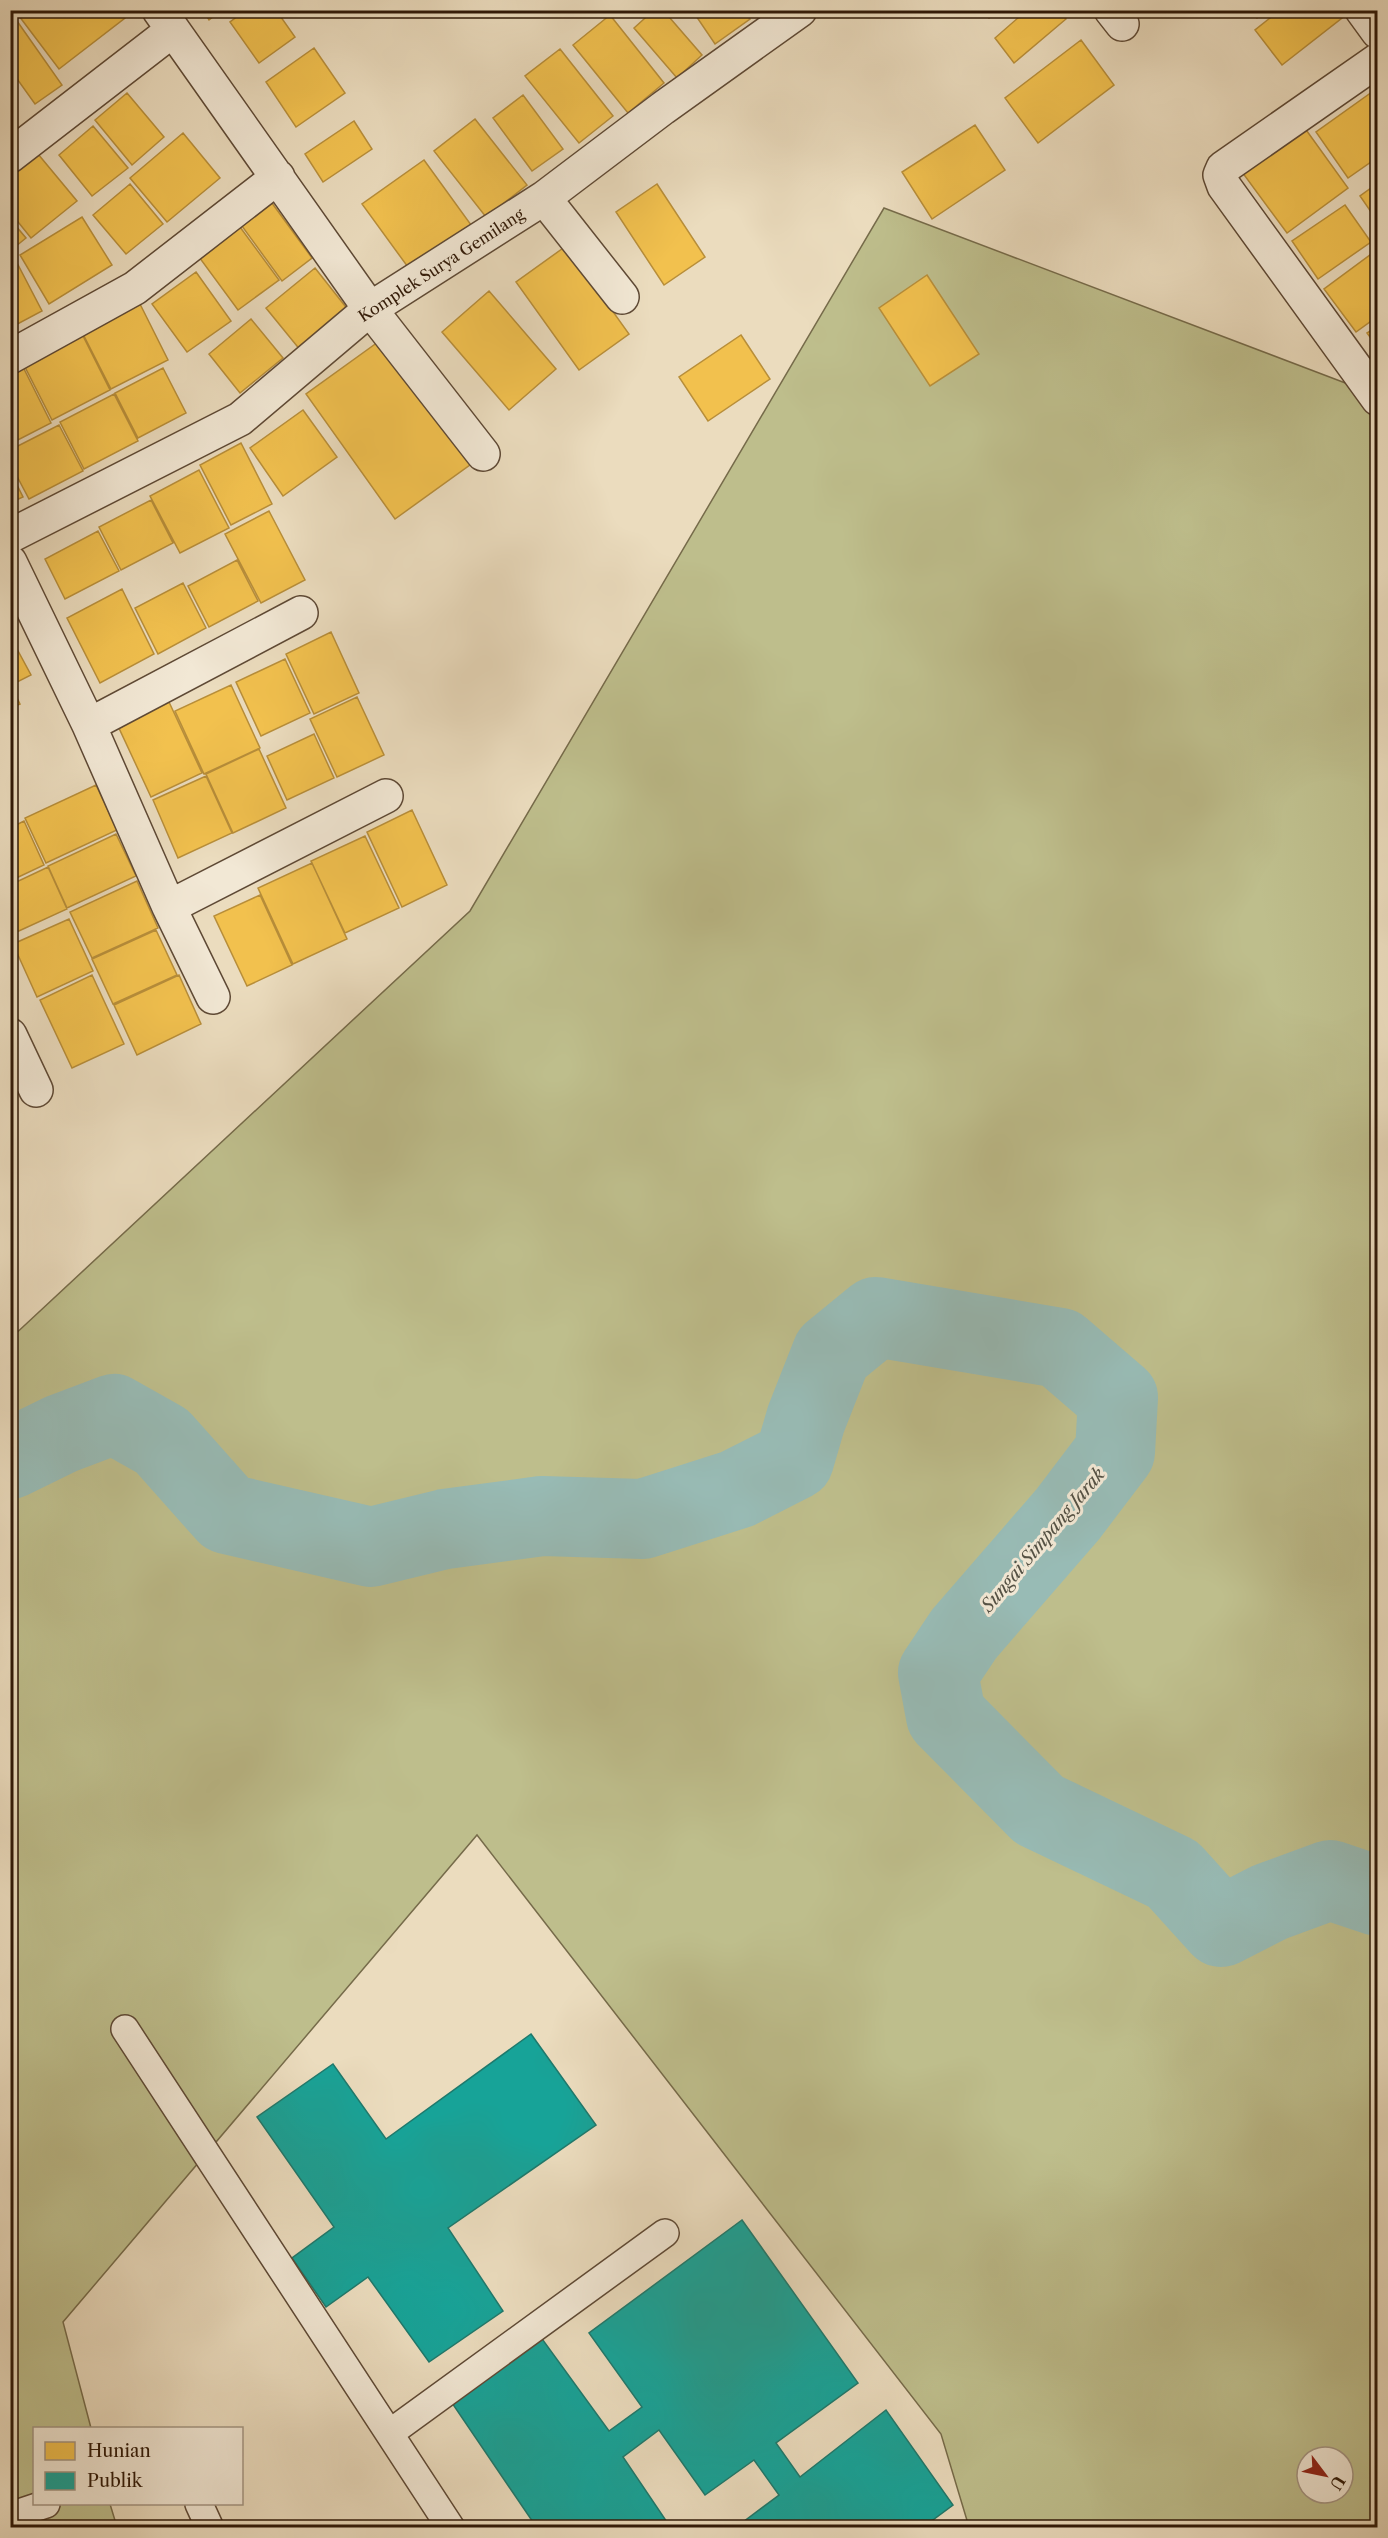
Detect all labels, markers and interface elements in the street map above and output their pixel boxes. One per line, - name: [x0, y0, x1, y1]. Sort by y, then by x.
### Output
- street label: Komplek Surya Gemilang: [354, 204, 528, 326]
- water label: Sungai Simpang Jarak: [976, 1463, 1110, 1617]
- legend: [33, 2427, 243, 2505]
- text: Hunian: [87, 2440, 151, 2462]
- north arrow: [1295, 2445, 1355, 2505]
- text: Publik: [87, 2470, 144, 2492]
- text: U: [1326, 2472, 1350, 2494]

